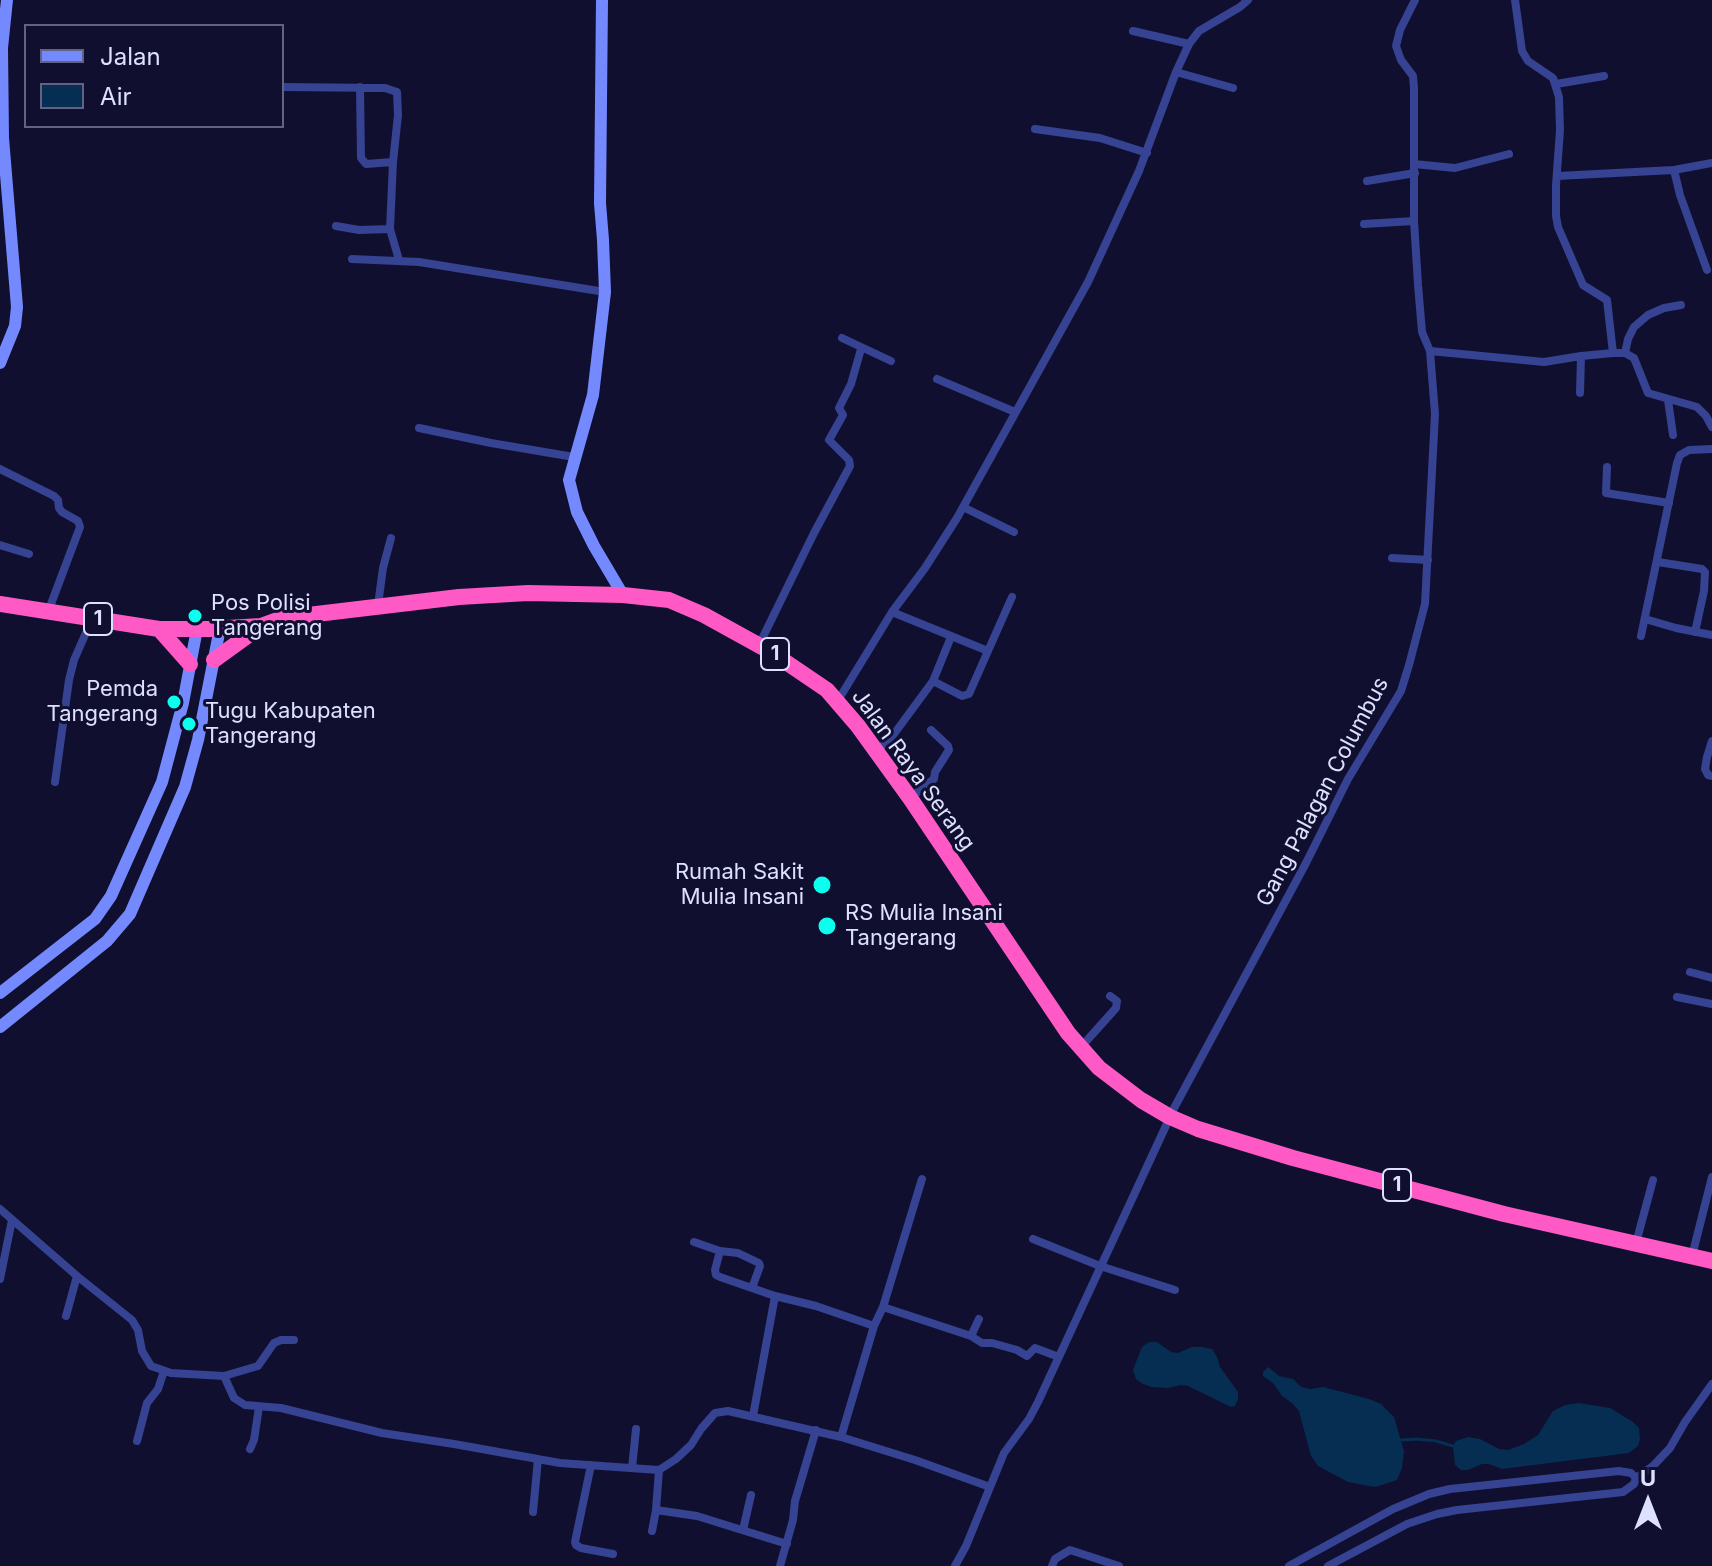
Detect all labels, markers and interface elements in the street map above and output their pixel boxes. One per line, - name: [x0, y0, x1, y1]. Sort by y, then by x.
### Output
- legend: [24, 24, 284, 128]
- text: Jalan: [100, 42, 161, 71]
- text: Air: [100, 82, 132, 111]
- place label: Pos Polisi Tangerang: [211, 590, 322, 642]
- road number: 1: [84, 603, 112, 635]
- marker: Pos Polisi Tangerang: [186, 607, 204, 625]
- road number: 1: [761, 638, 789, 670]
- street label: Gang Palagan Columbus: [1251, 673, 1395, 911]
- place label: Pemda Tangerang: [47, 676, 158, 728]
- street label: Jalan Raya Serang: [846, 684, 980, 856]
- marker: Pemda Tangerang: [165, 693, 183, 711]
- place label: Tugu Kabupaten Tangerang: [205, 698, 376, 750]
- marker: Tugu Kabupaten Tangerang: [180, 715, 198, 733]
- place label: Rumah Sakit Mulia Insani: [675, 859, 804, 910]
- marker: Rumah Sakit Mulia Insani: [811, 874, 833, 896]
- place label: RS Mulia Insani Tangerang: [845, 900, 1003, 952]
- marker: RS Mulia Insani Tangerang: [816, 915, 838, 937]
- road number: 1: [1383, 1169, 1411, 1201]
- north arrow: [1608, 1462, 1688, 1542]
- text: U: [1640, 1465, 1656, 1491]

